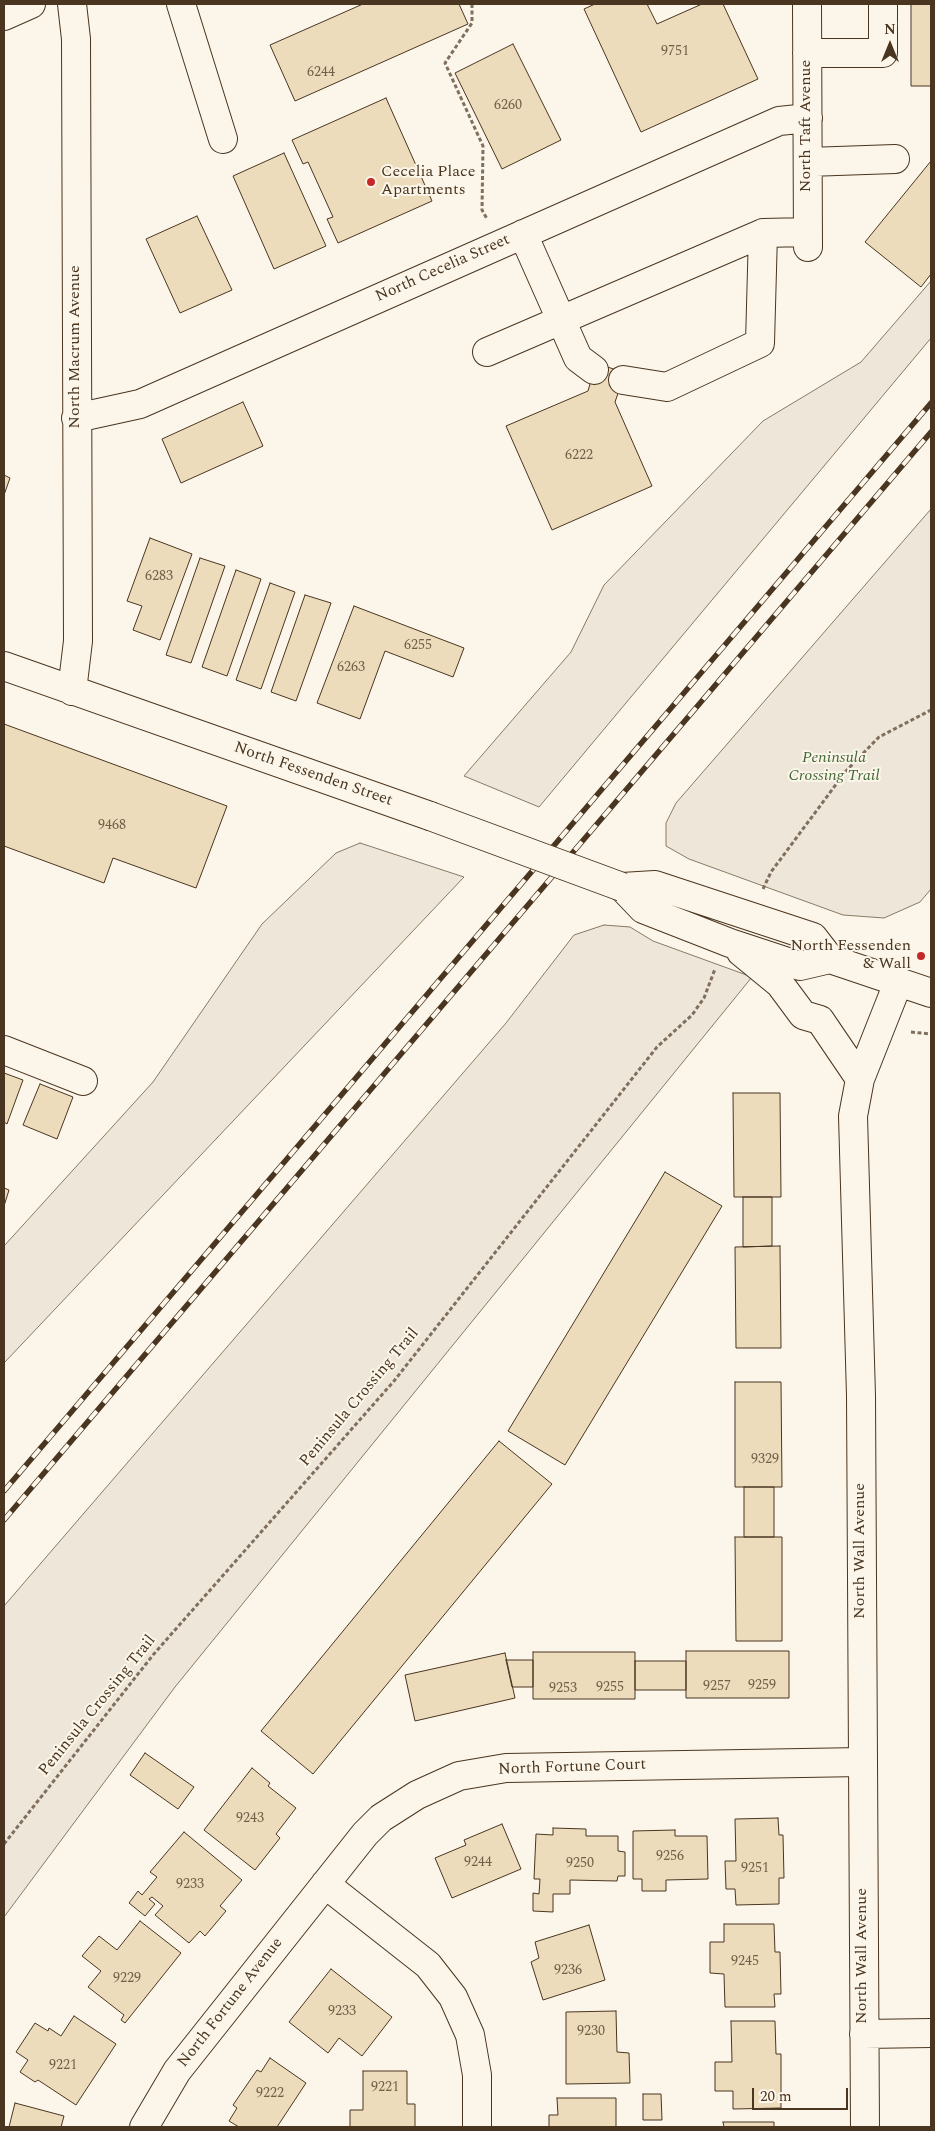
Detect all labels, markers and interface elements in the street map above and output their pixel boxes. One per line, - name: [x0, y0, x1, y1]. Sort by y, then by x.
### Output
- text: N: [884, 19, 896, 40]
- north arrow: [865, 20, 915, 70]
- house number: 9751: [661, 44, 689, 60]
- street label: North Taft Avenue: [797, 60, 817, 192]
- house number: 6244: [307, 65, 335, 81]
- house number: 6260: [494, 98, 522, 114]
- place label: Cecelia Place Apartments: [381, 163, 475, 201]
- marker: Cecelia Place Apartments: [365, 176, 377, 188]
- street label: North Cecelia Street: [373, 231, 513, 307]
- street label: North Macrum Avenue: [66, 265, 86, 429]
- house number: 6222: [565, 448, 593, 464]
- house number: 6283: [145, 569, 173, 585]
- house number: 6255: [404, 638, 432, 654]
- house number: 6263: [337, 660, 365, 676]
- street label: North Fessenden Street: [231, 739, 395, 811]
- park label: Peninsula Crossing Trail: [788, 749, 880, 787]
- house number: 9468: [98, 818, 126, 834]
- place label: North Fessenden & Wall: [790, 937, 911, 975]
- marker: North Fessenden & Wall: [915, 950, 927, 962]
- street label: Peninsula Crossing Trail: [296, 1325, 424, 1471]
- house number: 9329: [751, 1452, 779, 1468]
- street label: North Wall Avenue: [851, 1483, 871, 1619]
- street label: Peninsula Crossing Trail: [35, 1632, 161, 1780]
- house number: 9259: [748, 1678, 776, 1694]
- house number: 9257: [703, 1679, 731, 1695]
- house number: 9255: [596, 1680, 624, 1696]
- house number: 9253: [549, 1681, 577, 1697]
- street label: North Fortune Court: [498, 1756, 646, 1780]
- house number: 9243: [236, 1811, 264, 1827]
- house number: 9256: [656, 1849, 684, 1865]
- house number: 9244: [464, 1855, 492, 1871]
- house number: 9250: [566, 1856, 594, 1872]
- house number: 9251: [741, 1861, 769, 1877]
- house number: 9233: [176, 1877, 204, 1893]
- street label: North Wall Avenue: [853, 1888, 873, 2024]
- street label: North Fortune Avenue: [174, 1934, 288, 2072]
- house number: 9245: [731, 1954, 759, 1970]
- house number: 9236: [554, 1963, 582, 1979]
- house number: 9229: [113, 1971, 141, 1987]
- house number: 9233: [328, 2004, 356, 2020]
- house number: 9230: [577, 2024, 605, 2040]
- house number: 9221: [49, 2058, 77, 2074]
- scale bar: [755, 2078, 851, 2110]
- house number: 9221: [371, 2080, 399, 2096]
- text: 20 m: [760, 2085, 792, 2108]
- house number: 9222: [256, 2086, 284, 2102]

